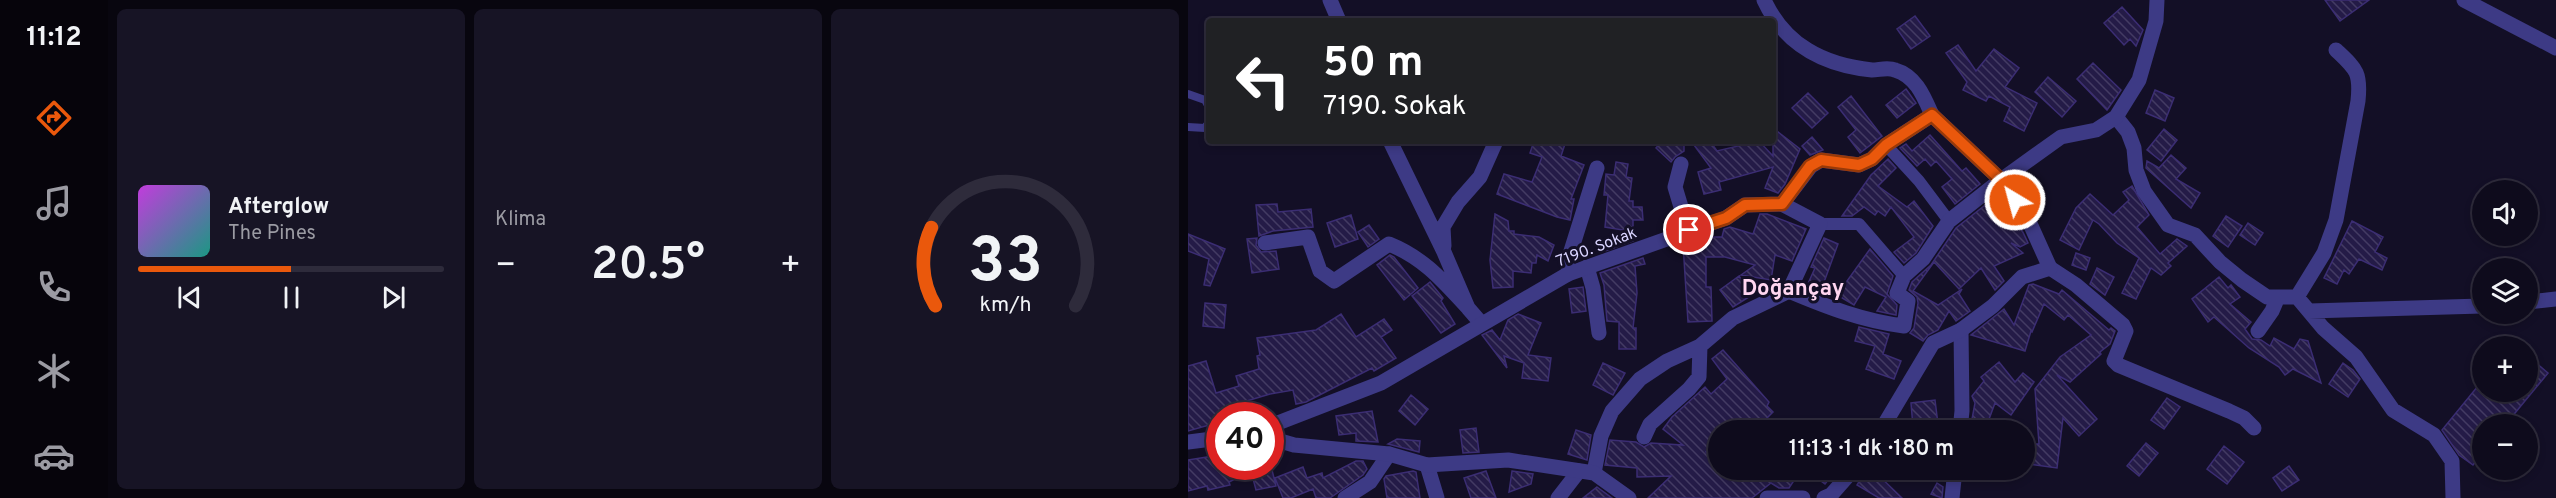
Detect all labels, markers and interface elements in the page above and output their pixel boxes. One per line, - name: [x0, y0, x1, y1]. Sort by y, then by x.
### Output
- text: 11:12: [26, 21, 82, 55]
- text: 50 m: [1323, 38, 1424, 91]
- icon: left: [1224, 42, 1302, 120]
- text: 7190. Sokak: [1323, 90, 1466, 124]
- icon: directions: [33, 97, 75, 139]
- position arrow: [1983, 168, 2047, 232]
- map controls: [2472, 180, 2538, 480]
- button: sound: [2472, 180, 2538, 246]
- icon: music: [33, 182, 75, 224]
- text: Afterglow: [228, 194, 329, 221]
- pin: [1663, 204, 1714, 255]
- text: Klima: [495, 207, 546, 233]
- icon: arrive: [1672, 213, 1705, 246]
- text: The Pines: [228, 221, 316, 247]
- street label: 7190. Sokak: [1554, 223, 1640, 272]
- text: 33: [968, 225, 1042, 304]
- text: 20.5°: [591, 238, 705, 295]
- text: −: [495, 246, 516, 288]
- text: +: [780, 246, 801, 288]
- button: layers: [2472, 258, 2538, 324]
- icon: phone: [33, 266, 75, 308]
- district label: Doğançay: [1742, 276, 1844, 303]
- icon: previous: [173, 281, 206, 314]
- icon: pause: [275, 281, 308, 314]
- icon: next: [377, 281, 410, 314]
- text: km/h: [979, 292, 1031, 319]
- button: +: [2472, 336, 2538, 402]
- icon: climate: [33, 350, 75, 392]
- speed limit sign: 40: [1206, 402, 1284, 480]
- button: −: [2472, 414, 2538, 480]
- icon: car: [33, 435, 75, 477]
- text: 11:13 · 1 dk · 180 m: [1789, 436, 1954, 463]

